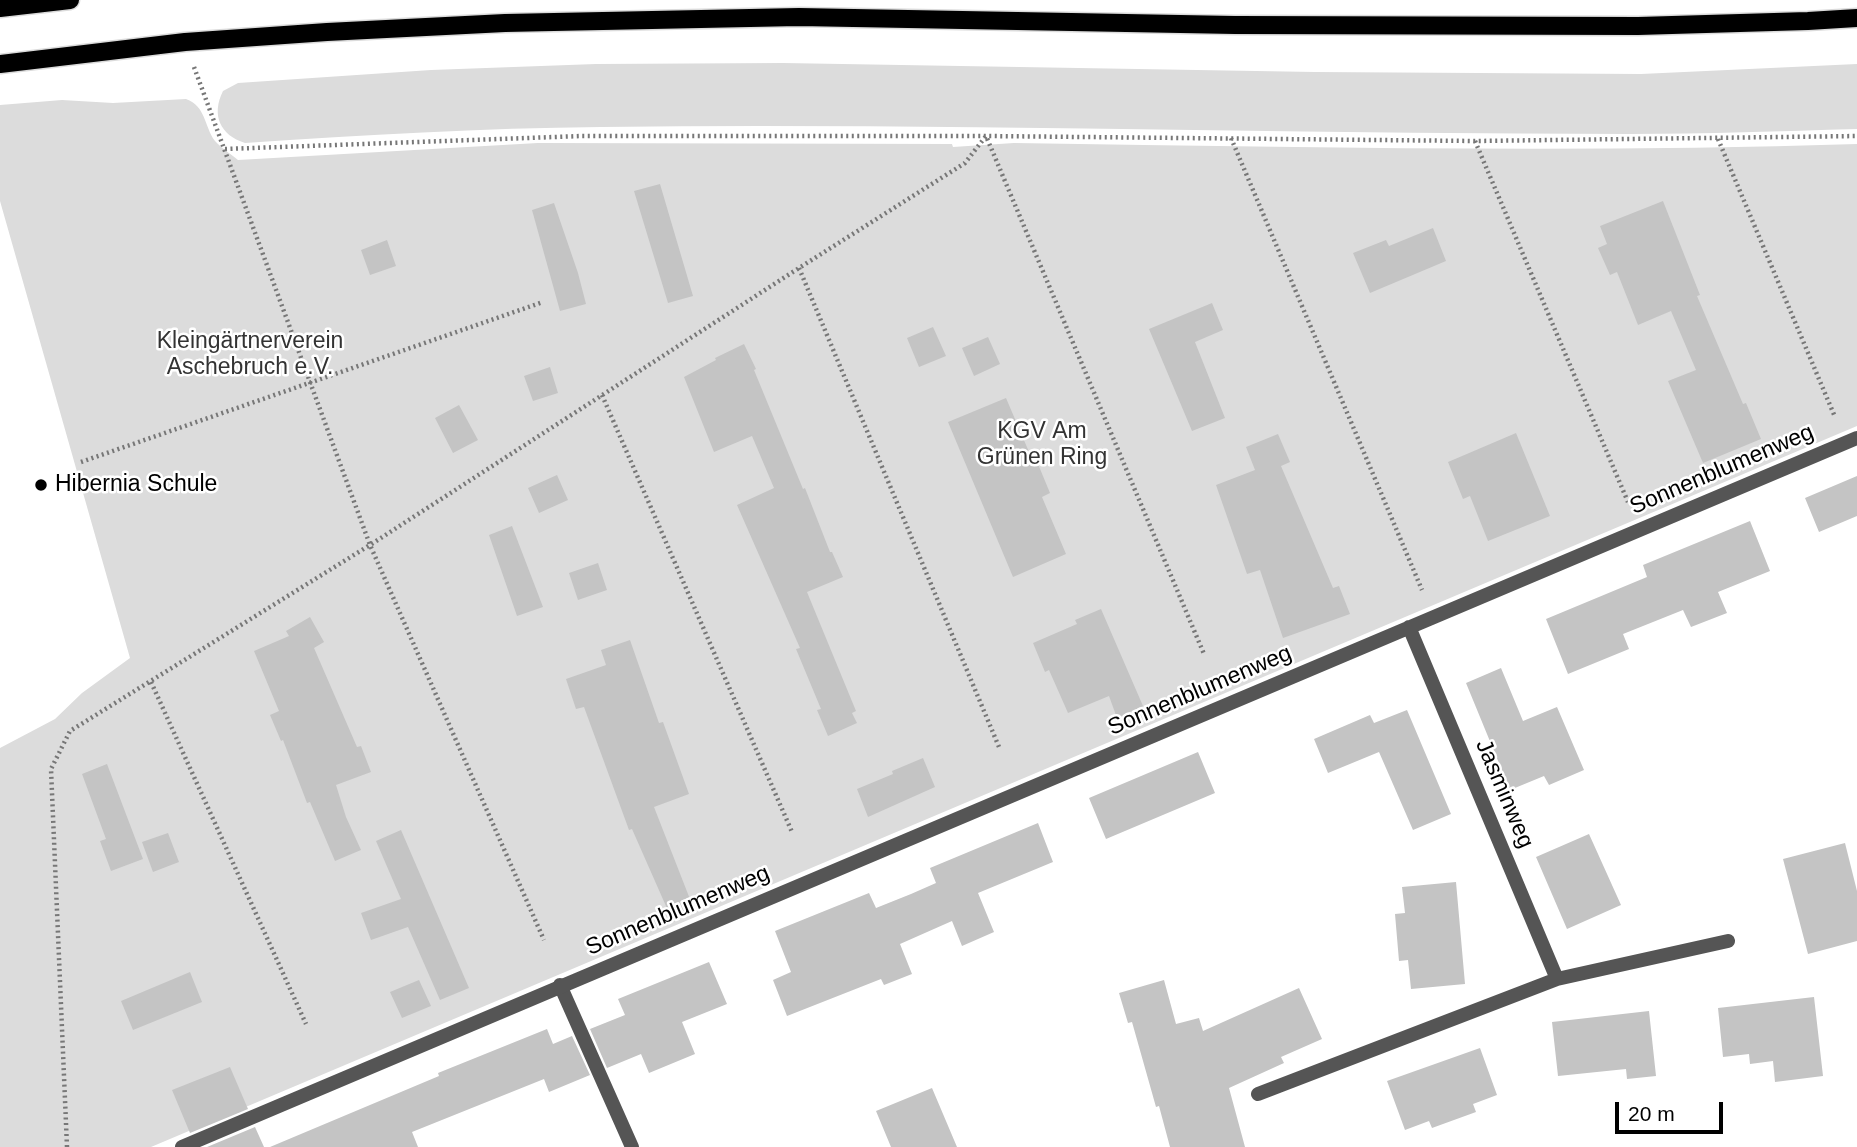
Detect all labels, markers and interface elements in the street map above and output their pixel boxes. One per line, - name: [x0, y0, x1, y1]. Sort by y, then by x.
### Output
- park label: Kleingärtnerverein Aschebruch e.V.: [157, 328, 343, 382]
- park label: KGV Am Grünen Ring: [977, 418, 1107, 472]
- street label: Sonnenblumenweg: [1626, 419, 1818, 521]
- place label: Hibernia Schule: [55, 471, 217, 499]
- marker: Hibernia Schule: [33, 477, 49, 493]
- street label: Sonnenblumenweg: [1104, 640, 1296, 742]
- street label: Jasminweg: [1469, 736, 1539, 852]
- street label: Sonnenblumenweg: [582, 860, 774, 962]
- scale bar: [1619, 1088, 1728, 1132]
- text: 20 m: [1628, 1102, 1675, 1125]

